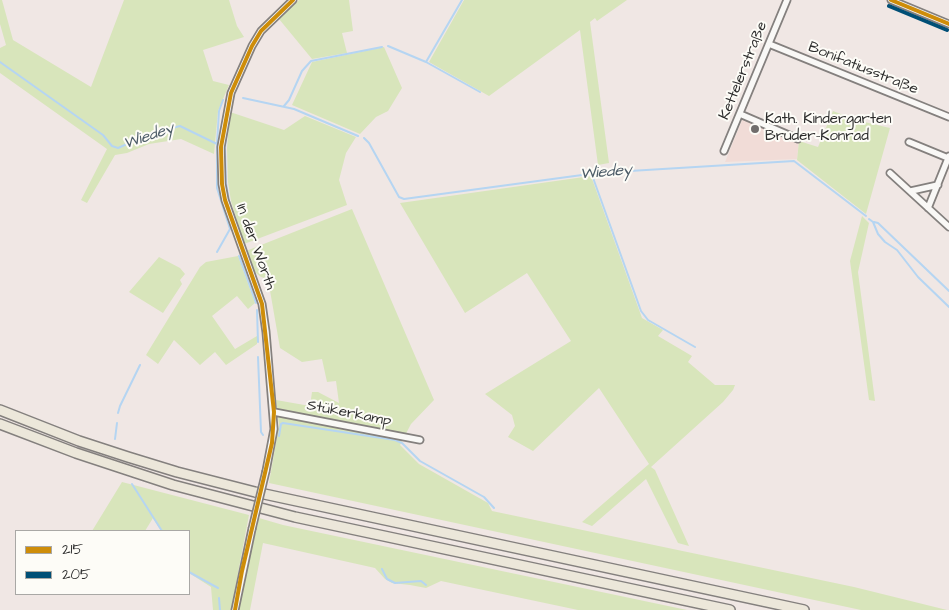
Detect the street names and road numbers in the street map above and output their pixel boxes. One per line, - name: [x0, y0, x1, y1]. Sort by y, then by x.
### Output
- street label: Kettelerstraße: [716, 19, 772, 123]
- street label: Bonifatiusstraße: [805, 39, 921, 99]
- street label: In der Worth: [231, 202, 279, 292]
- street label: Stükerkamp: [305, 397, 393, 431]

